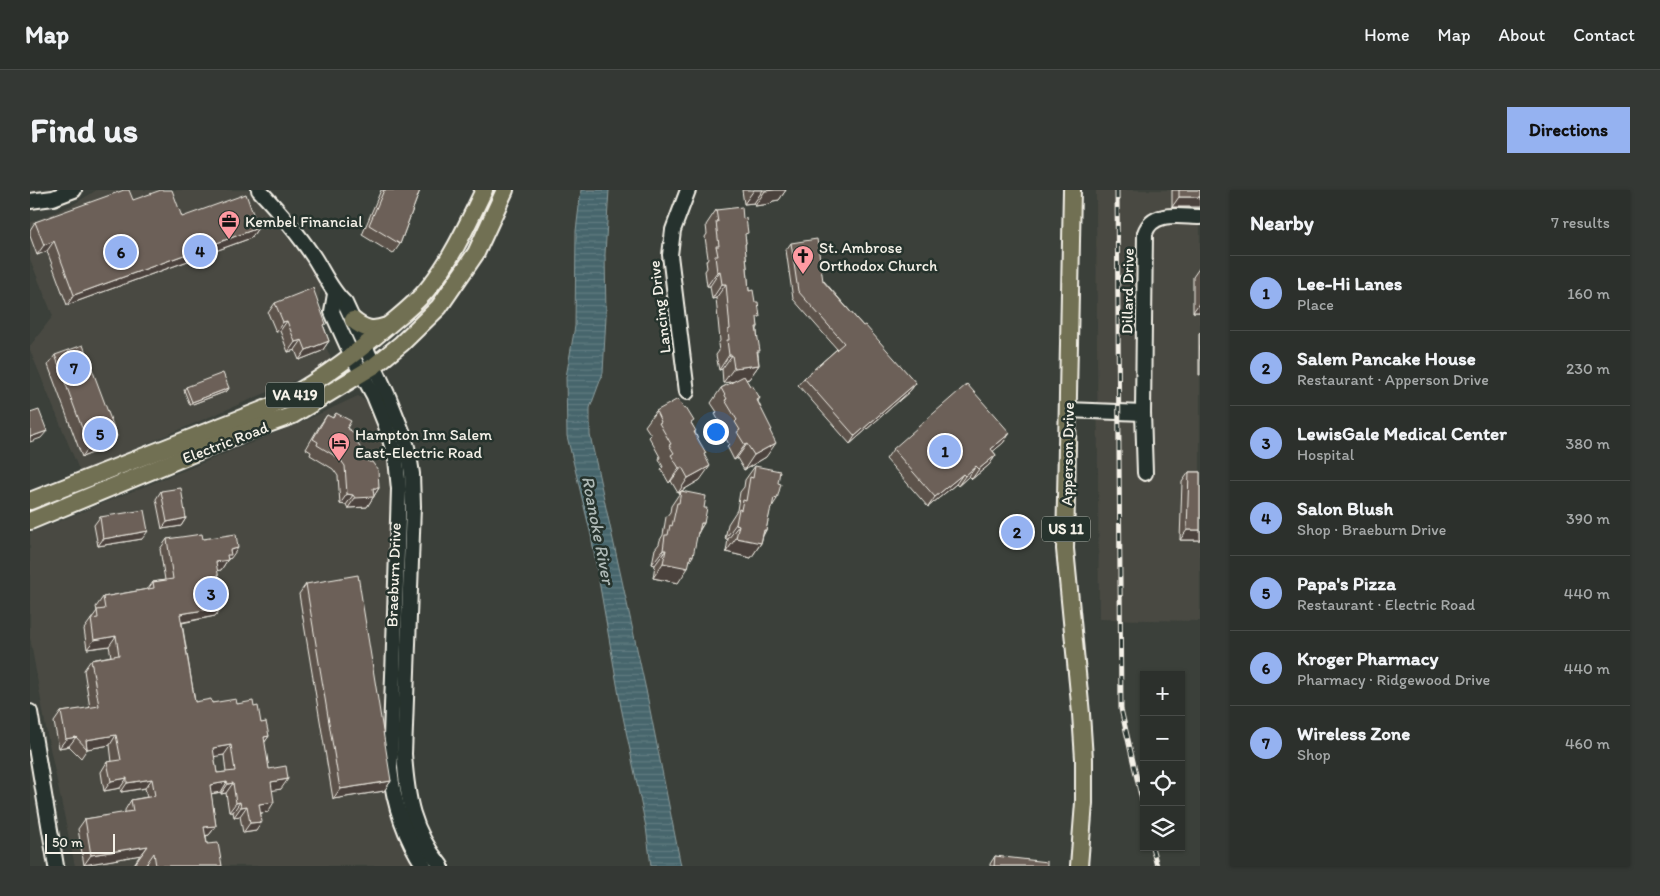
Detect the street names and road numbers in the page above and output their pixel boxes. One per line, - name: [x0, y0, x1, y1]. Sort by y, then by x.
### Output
- street label: Dillard Drive: [1117, 248, 1138, 334]
- street label: Lancing Drive: [644, 259, 675, 354]
- road number: VA 419: [266, 382, 324, 408]
- street label: Apperson Drive: [1057, 402, 1078, 506]
- street label: Electric Road: [180, 417, 271, 468]
- road number: US 11: [1042, 516, 1090, 542]
- street label: Braeburn Drive: [382, 522, 405, 628]

